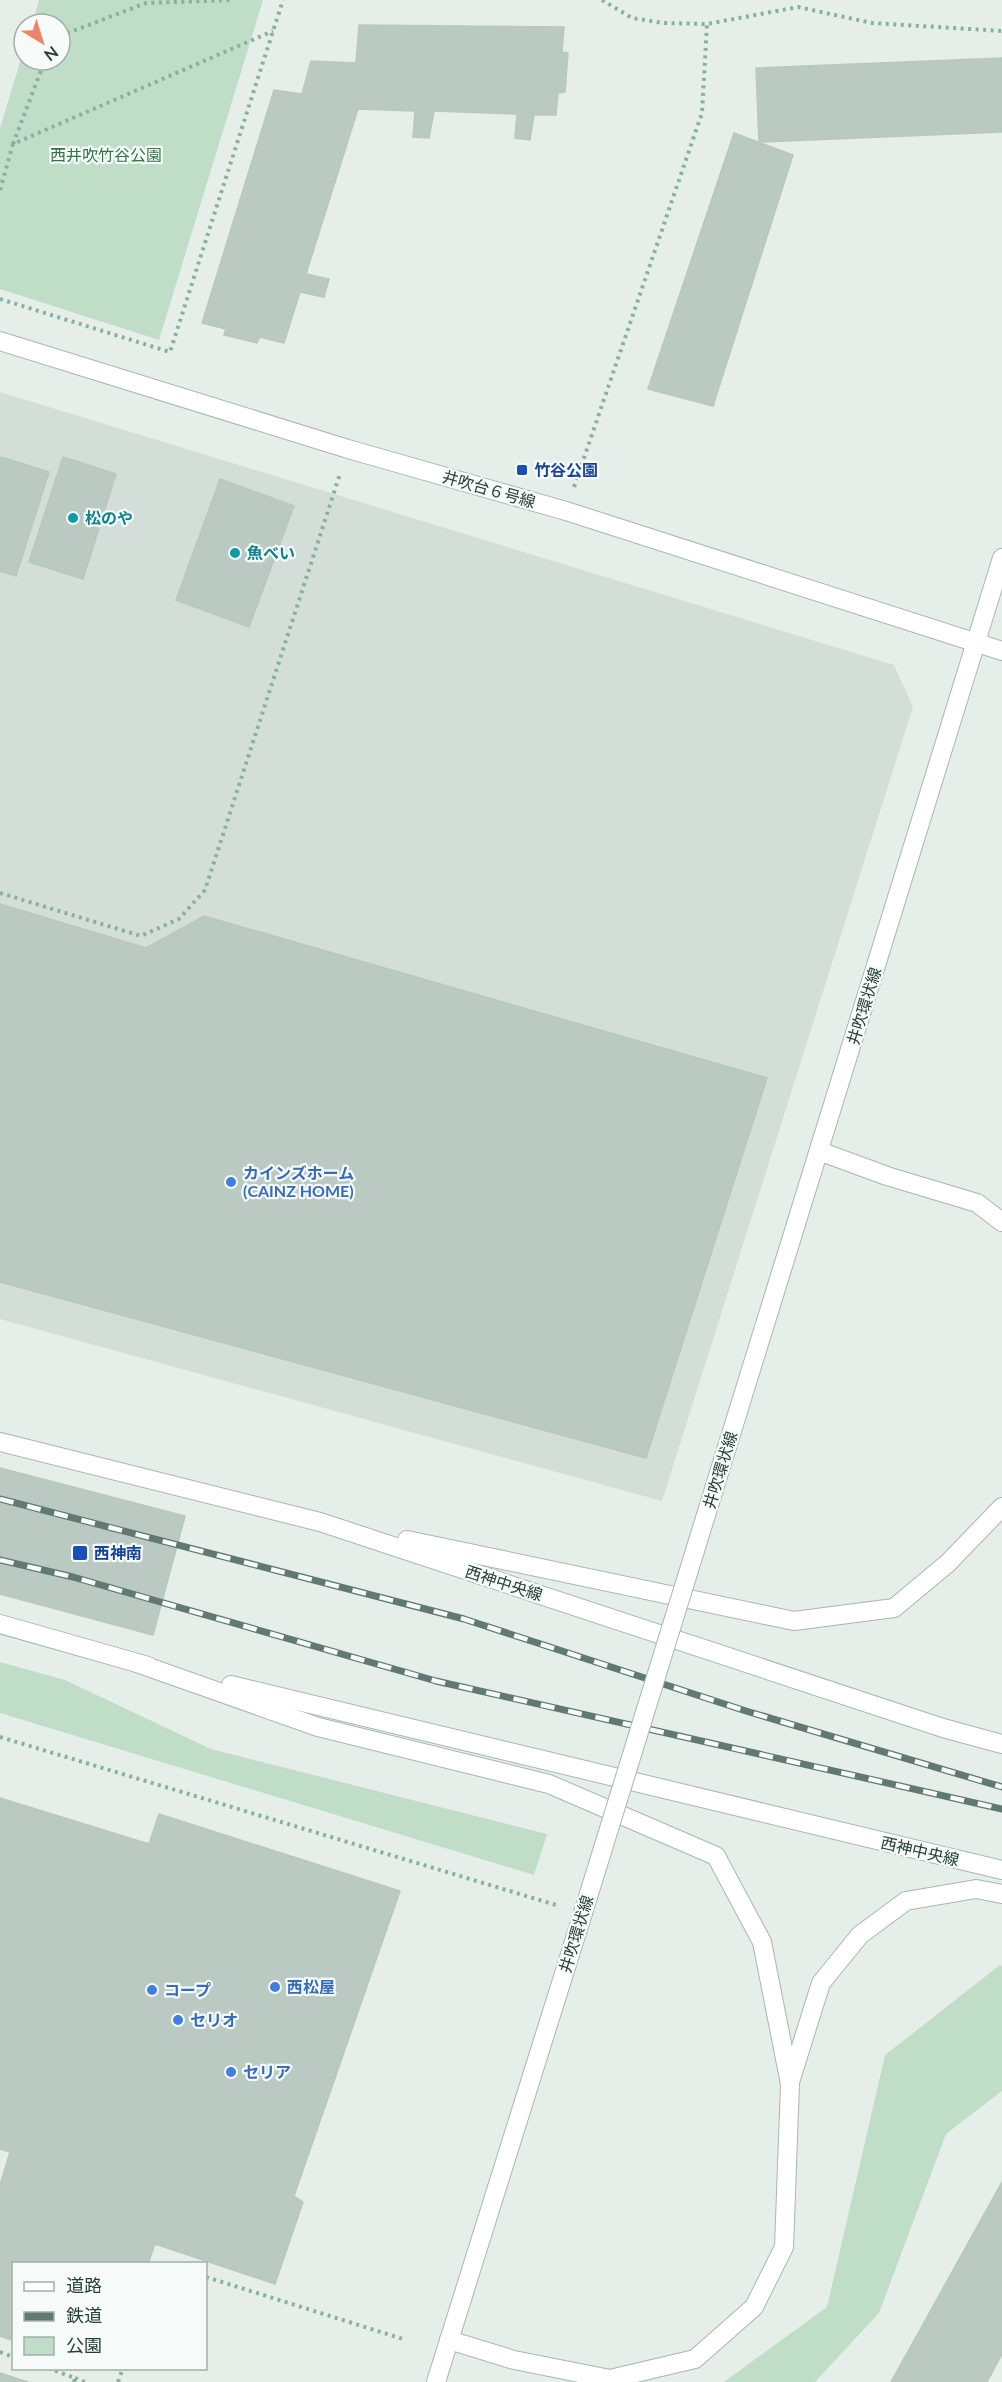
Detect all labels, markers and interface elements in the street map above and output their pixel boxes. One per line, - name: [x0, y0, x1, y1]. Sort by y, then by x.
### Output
- north arrow: [12, 12, 72, 72]
- text: N: [41, 43, 62, 65]
- park label: 西井吹竹谷公園: [50, 145, 162, 164]
- place label: 竹谷公園: [534, 460, 598, 479]
- marker: 竹谷公園: [515, 463, 529, 477]
- street label: 井吹台６号線: [440, 466, 538, 511]
- place label: 松のや: [85, 508, 133, 527]
- marker: 松のや: [66, 511, 80, 525]
- place label: 魚べい: [247, 543, 295, 562]
- marker: 魚べい: [228, 546, 242, 560]
- street label: 井吹環状線: [843, 965, 884, 1047]
- place label: カインズホーム (CAINZ HOME): [243, 1163, 354, 1200]
- marker: カインズホーム (CAINZ HOME): [224, 1175, 238, 1189]
- street label: 井吹環状線: [699, 1429, 740, 1511]
- place label: 西神南: [94, 1543, 142, 1562]
- marker: 西神南: [71, 1544, 89, 1562]
- street label: 西神中央線: [463, 1561, 545, 1604]
- street label: 西神中央線: [879, 1832, 961, 1869]
- street label: 井吹環状線: [555, 1893, 596, 1975]
- place label: 西松屋: [287, 1977, 335, 1996]
- place label: コープ: [164, 1980, 211, 1999]
- marker: 西松屋: [268, 1980, 282, 1994]
- marker: コープ: [145, 1983, 159, 1997]
- place label: セリオ: [190, 2010, 238, 2029]
- marker: セリオ: [171, 2013, 185, 2027]
- place label: セリア: [243, 2062, 291, 2081]
- marker: セリア: [224, 2065, 238, 2079]
- legend: [12, 2262, 207, 2370]
- text: 道路: [66, 2274, 102, 2296]
- text: 鉄道: [66, 2304, 102, 2326]
- text: 公園: [66, 2334, 102, 2356]

